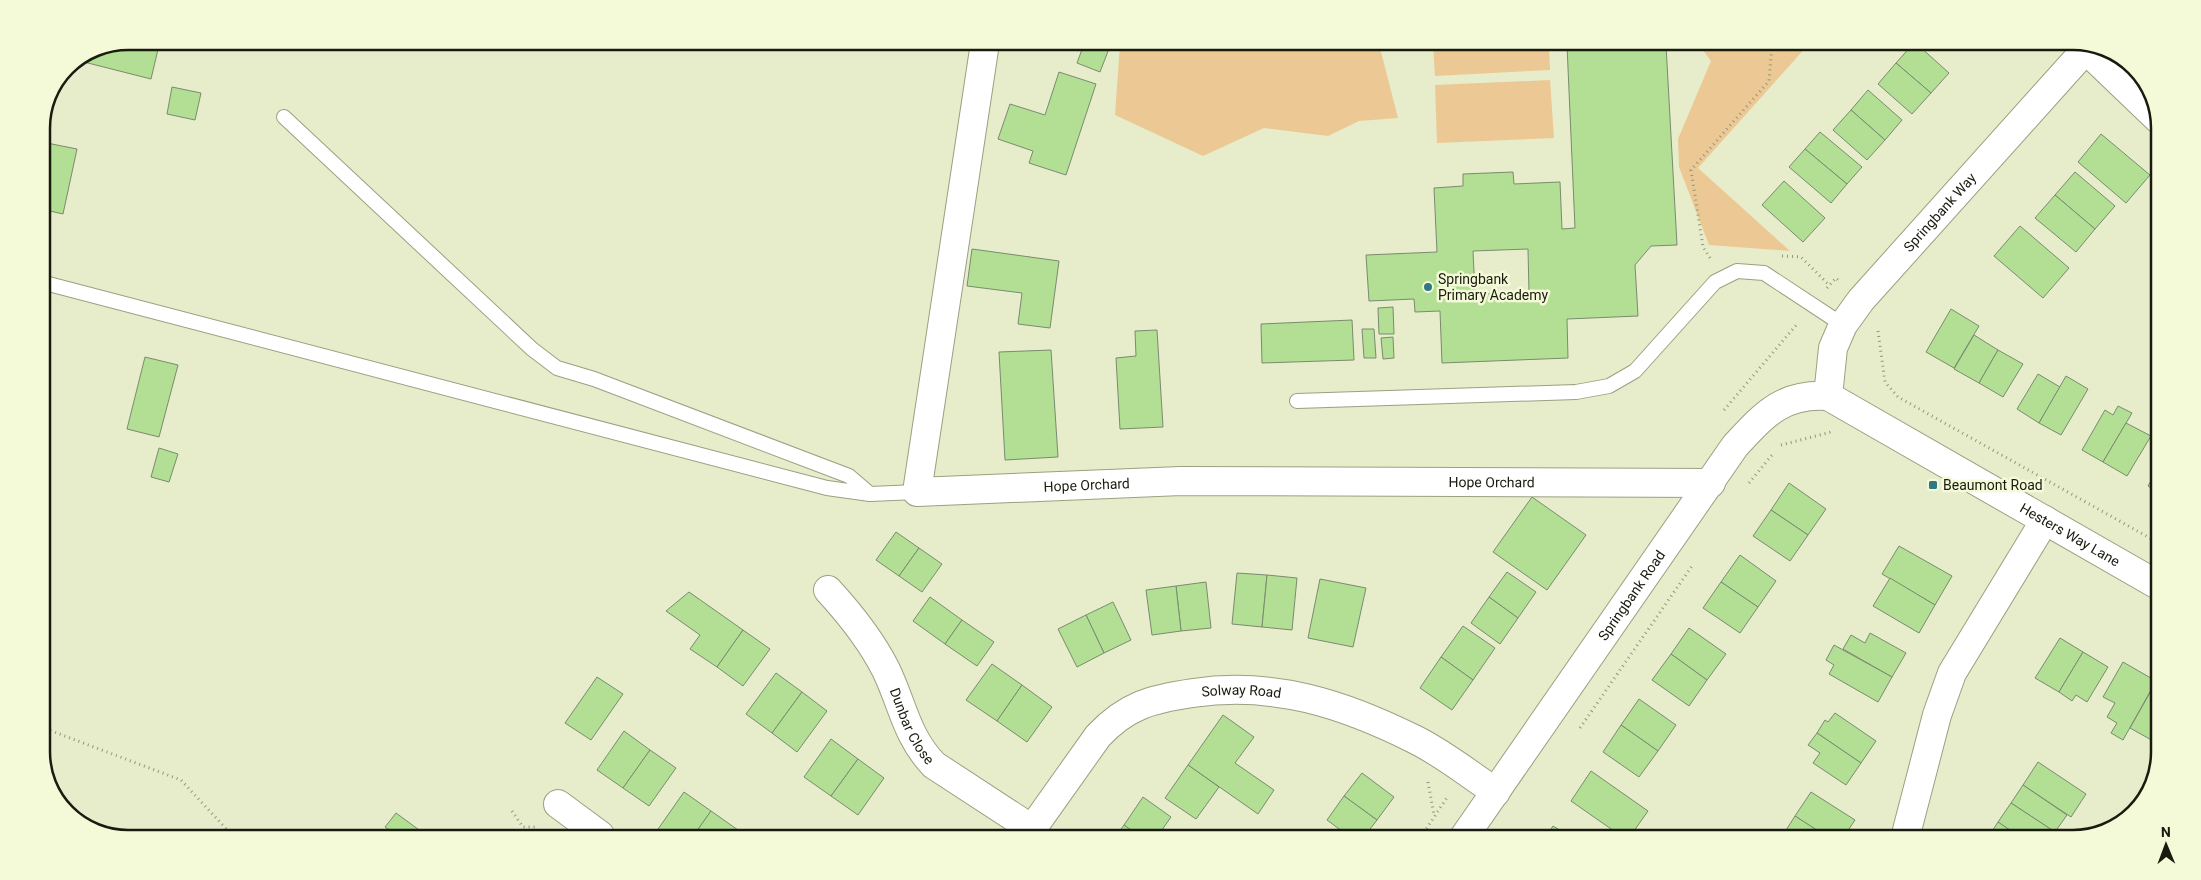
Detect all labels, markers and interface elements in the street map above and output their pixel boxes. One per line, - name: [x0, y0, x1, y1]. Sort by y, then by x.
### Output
- street label: Springbank Way: [1900, 169, 1979, 255]
- place label: Springbank Primary Academy: [1438, 271, 1549, 303]
- marker: Springbank Primary Academy: [1422, 281, 1434, 293]
- street label: Hope Orchard: [1448, 474, 1535, 490]
- street label: Hope Orchard: [1043, 475, 1130, 495]
- place label: Beaumont Road: [1943, 477, 2043, 493]
- marker: Beaumont Road: [1927, 479, 1939, 491]
- street label: Hesters Way Lane: [2017, 500, 2123, 570]
- street label: Springbank Road: [1595, 547, 1668, 643]
- street label: Solway Road: [1201, 682, 1282, 701]
- street label: Dunbar Close: [887, 686, 938, 768]
- north arrow: [2141, 820, 2191, 870]
- text: N: [2161, 824, 2171, 840]

